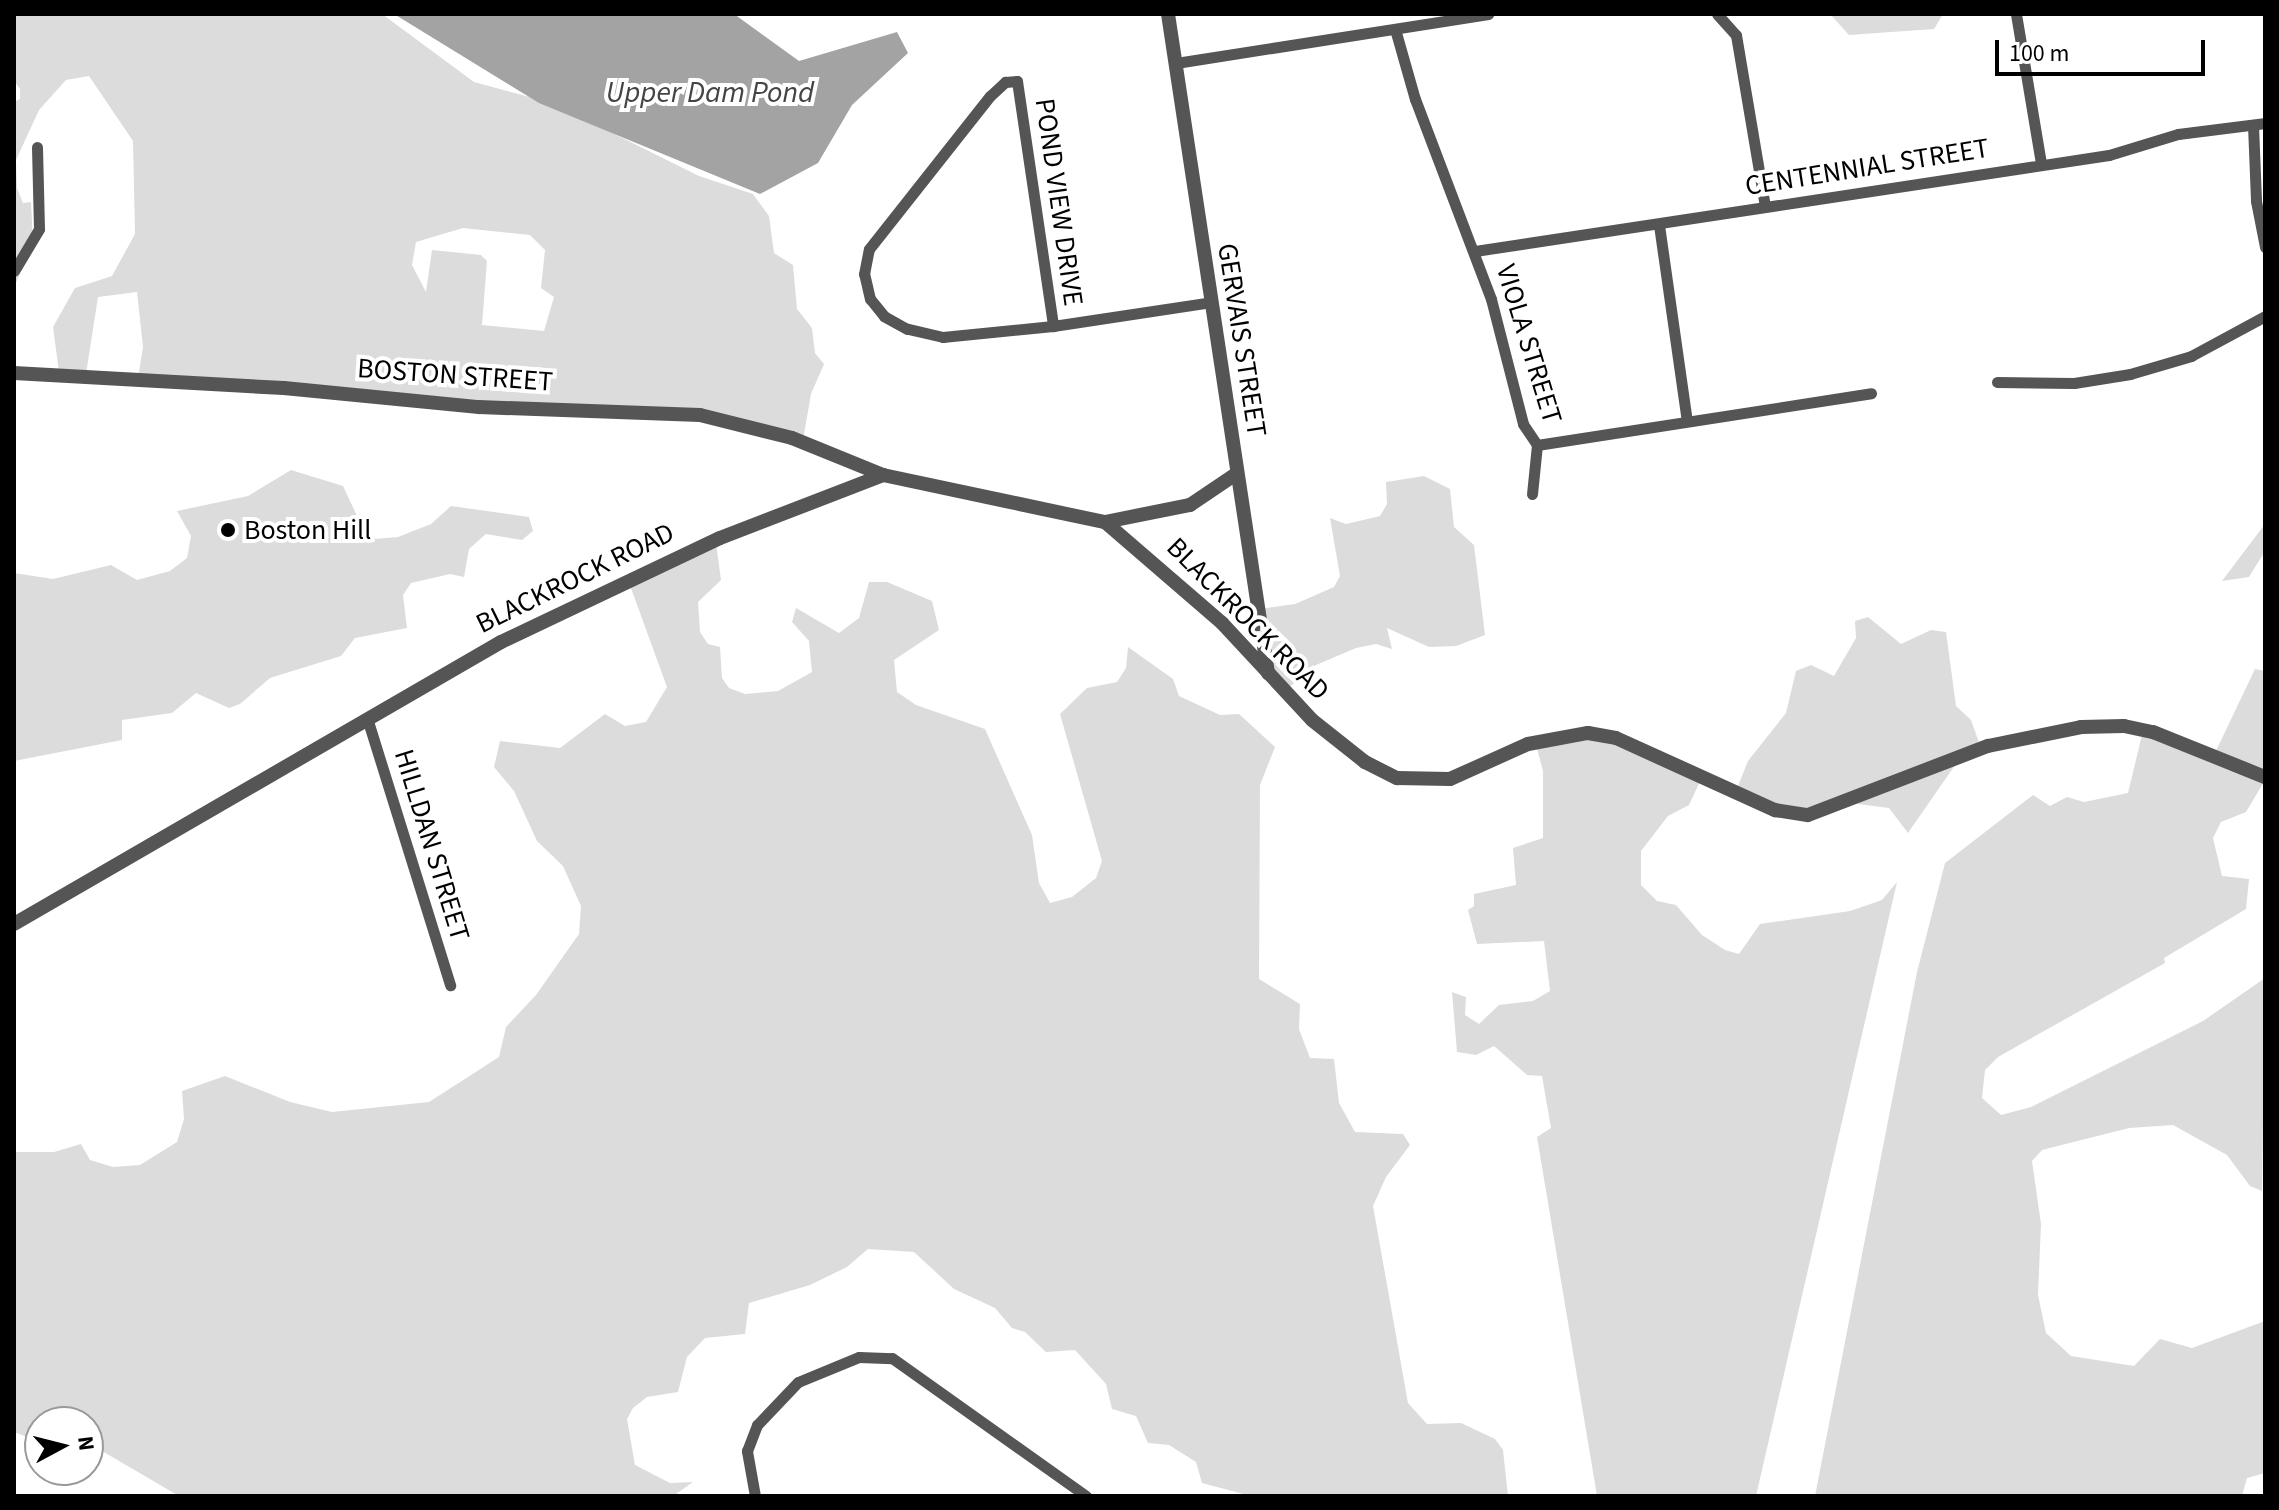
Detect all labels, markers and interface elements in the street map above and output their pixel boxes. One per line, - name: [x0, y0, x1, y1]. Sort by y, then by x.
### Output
- scale bar: [1999, 24, 2209, 74]
- text: 100 m: [2009, 36, 2069, 71]
- water label: Upper Dam Pond: [606, 75, 814, 111]
- street label: POND VIEW DRIVE: [1028, 96, 1090, 308]
- street label: CENTENNIAL STREET: [1743, 131, 1991, 203]
- street label: GERVAIS STREET: [1210, 241, 1274, 439]
- street label: VIOLA STREET: [1489, 260, 1569, 428]
- street label: BOSTON STREET: [356, 351, 554, 399]
- place label: Boston Hill: [244, 513, 371, 547]
- street label: BLACKROCK ROAD: [470, 515, 680, 641]
- marker: Boston Hill: [219, 521, 237, 539]
- street label: BLACKROCK ROAD: [1160, 531, 1336, 707]
- street label: HILLDAN STREET: [387, 745, 477, 945]
- north arrow: [24, 1406, 104, 1486]
- text: N: [69, 1434, 103, 1453]

